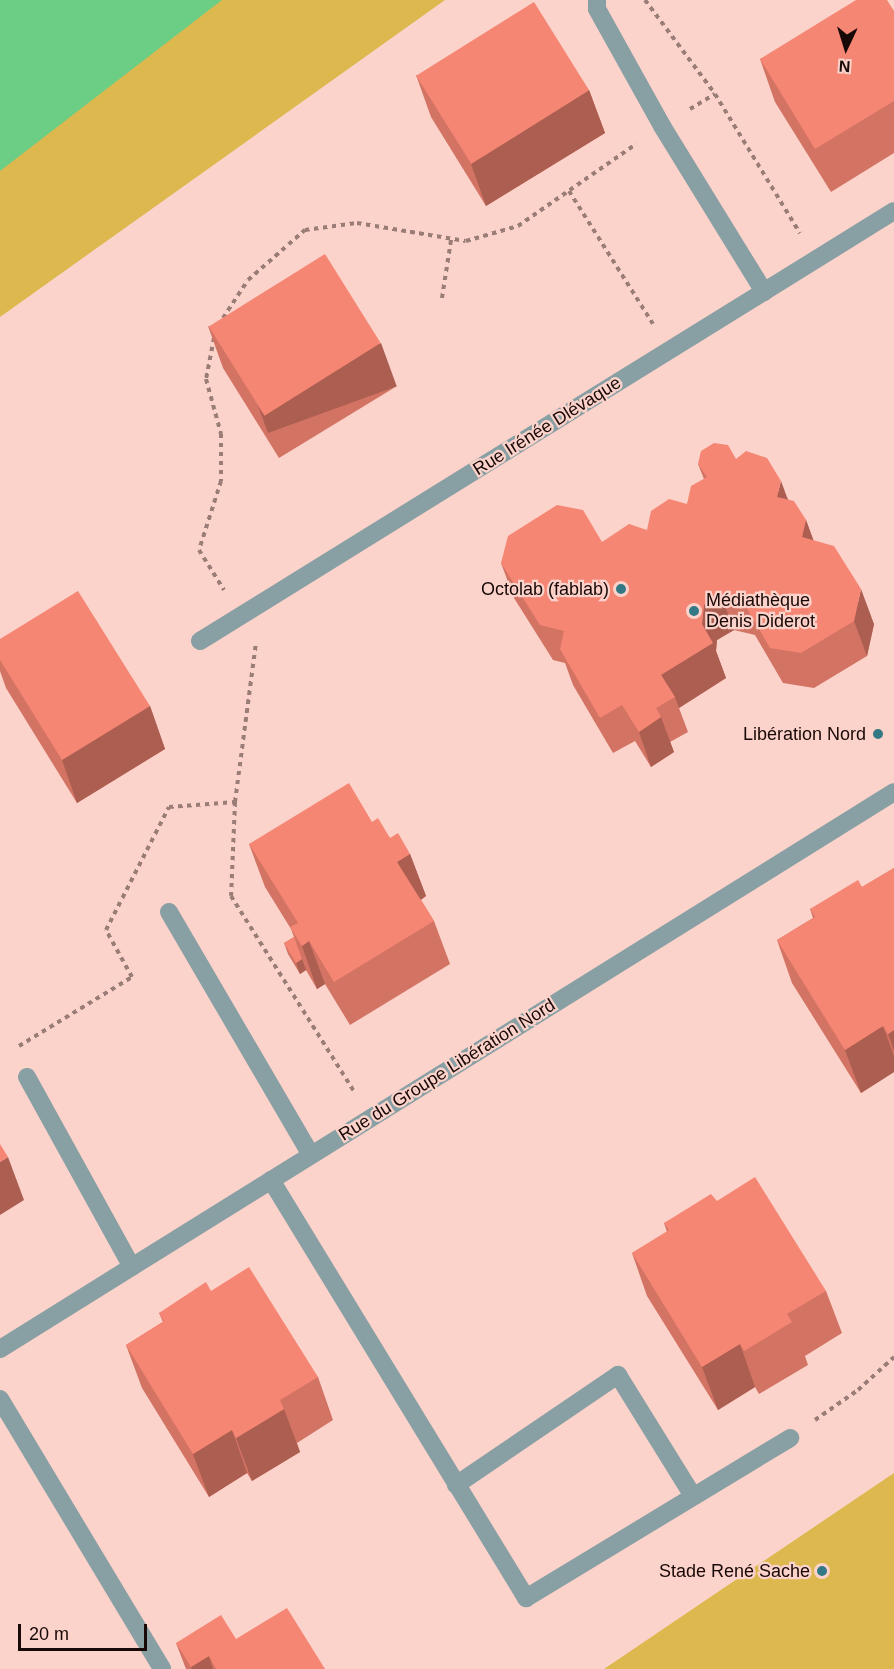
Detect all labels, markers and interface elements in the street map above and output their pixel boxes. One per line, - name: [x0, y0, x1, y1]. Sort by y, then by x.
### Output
- north arrow: [816, 18, 876, 78]
- text: N: [838, 58, 851, 75]
- street label: Rue Irénée Dlévaque: [469, 372, 625, 480]
- place label: Octolab (fablab): [481, 578, 609, 600]
- marker: Octolab (fablab): [614, 582, 628, 596]
- place label: Médiathèque Denis Diderot: [706, 590, 815, 632]
- marker: Médiathèque Denis Diderot: [687, 604, 701, 618]
- place label: Libération Nord: [743, 723, 866, 745]
- marker: Libération Nord: [871, 727, 885, 741]
- street label: Rue du Groupe Libération Nord: [335, 994, 559, 1146]
- place label: Stade René Sache: [659, 1560, 810, 1582]
- marker: Stade René Sache: [815, 1564, 829, 1578]
- scale bar: [21, 1612, 150, 1650]
- text: 20 m: [29, 1624, 69, 1644]

